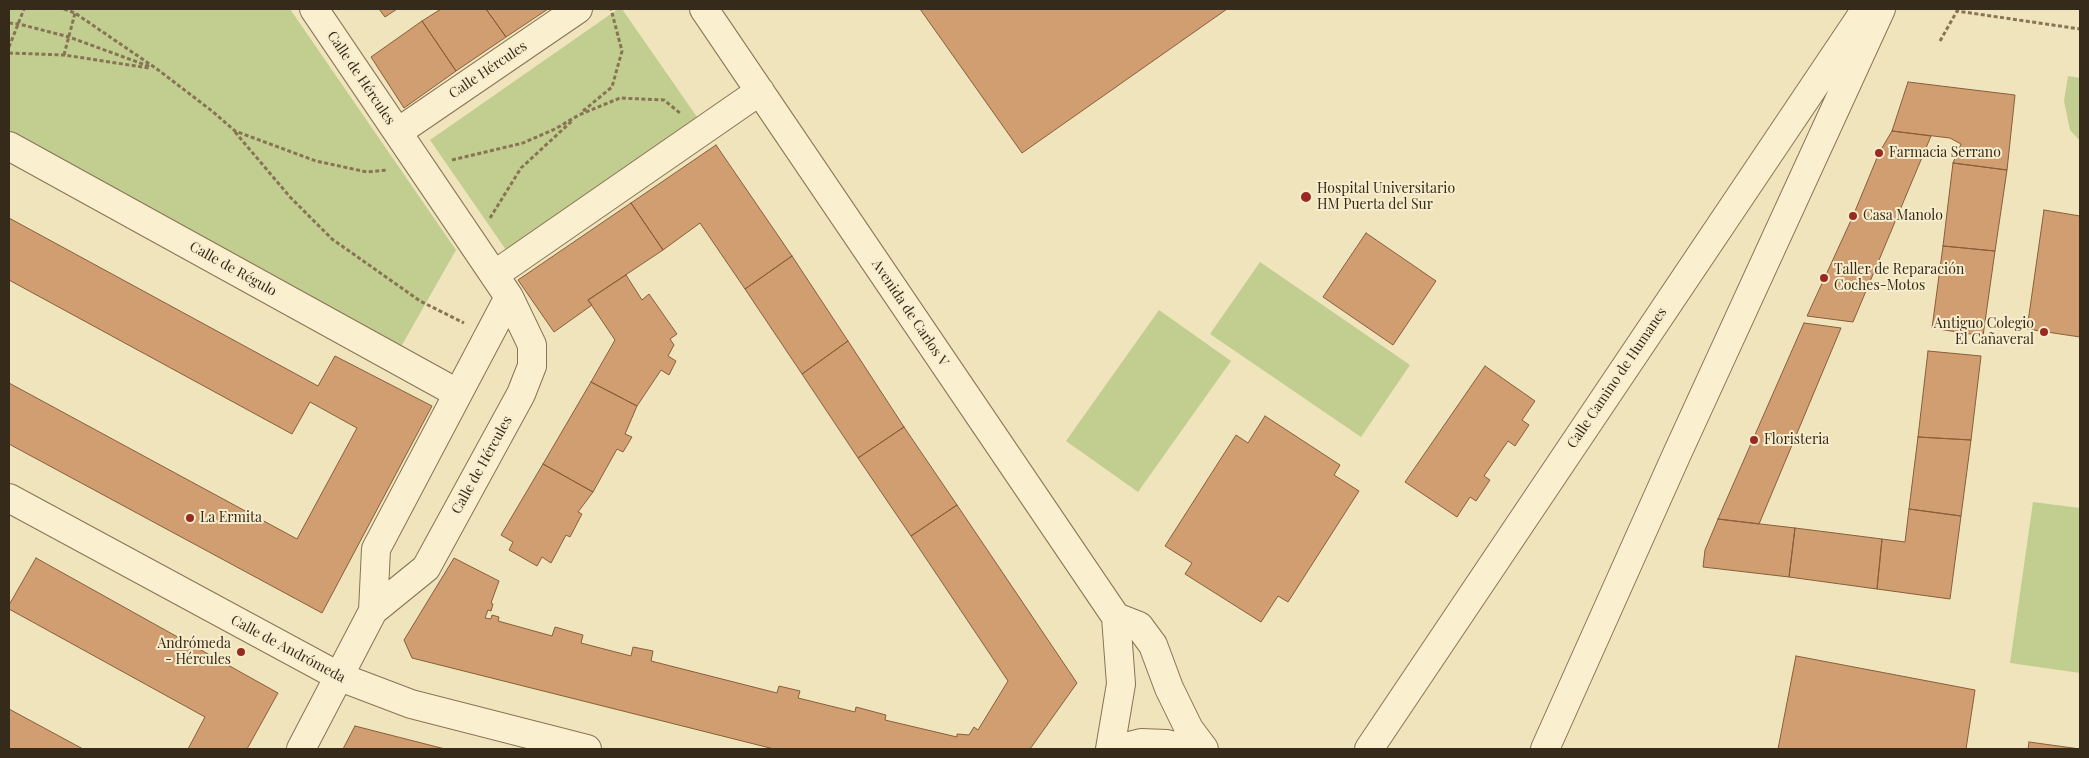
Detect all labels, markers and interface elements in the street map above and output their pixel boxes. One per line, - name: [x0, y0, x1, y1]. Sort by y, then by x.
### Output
- street label: Calle de Hércules: [323, 28, 399, 128]
- street label: Calle Hércules: [446, 38, 530, 102]
- place label: Farmacia Serrano: [1889, 145, 2001, 161]
- marker: Farmacia Serrano: [1873, 147, 1885, 159]
- place label: Hospital Universitario HM Puerta del Sur: [1317, 181, 1455, 213]
- marker: Hospital Universitario HM Puerta del Sur: [1299, 190, 1313, 204]
- place label: Casa Manolo: [1863, 208, 1943, 224]
- marker: Casa Manolo: [1847, 210, 1859, 222]
- street label: Calle de Régulo: [187, 238, 279, 300]
- street label: Avenida de Carlos V: [868, 256, 952, 370]
- place label: Taller de Reparación Coches-Motos: [1834, 262, 1964, 294]
- marker: Taller de Reparación Coches-Motos: [1818, 272, 1830, 284]
- street label: Calle Camino de Humanes: [1564, 304, 1670, 452]
- place label: Antiguo Colegio El Cañaveral: [1934, 316, 2034, 348]
- marker: Antiguo Colegio El Cañaveral: [2038, 326, 2050, 338]
- street label: Calle de Hércules: [448, 413, 516, 517]
- place label: Floristeria: [1764, 432, 1829, 448]
- marker: Floristeria: [1748, 434, 1760, 446]
- place label: La Ermita: [200, 510, 262, 526]
- marker: La Ermita: [184, 512, 196, 524]
- street label: Calle de Andrómeda: [228, 612, 348, 686]
- place label: Andrómeda - Hércules: [157, 636, 231, 669]
- marker: Andrómeda - Hércules: [235, 646, 247, 658]

